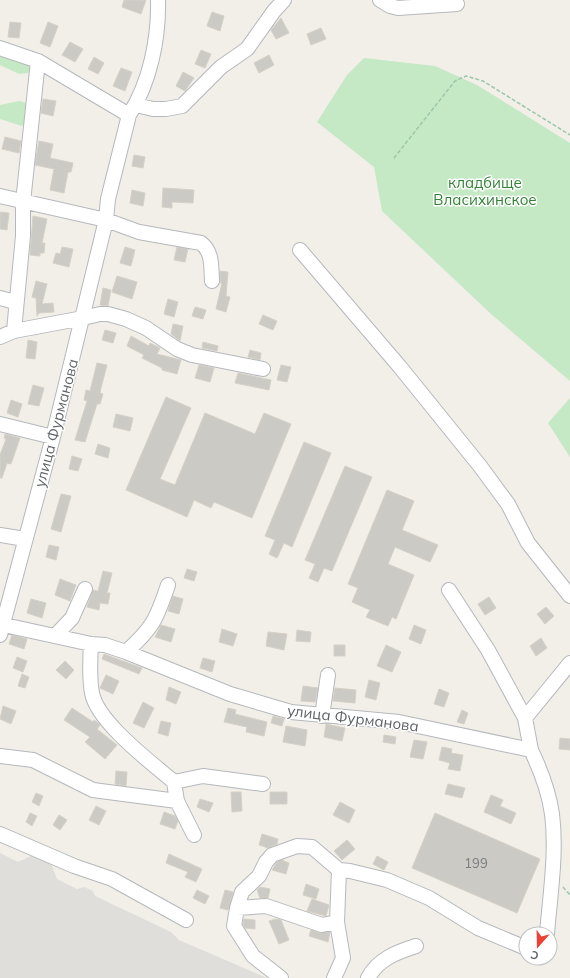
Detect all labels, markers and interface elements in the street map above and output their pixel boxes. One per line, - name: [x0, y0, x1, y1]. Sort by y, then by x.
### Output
- park label: кладбище Власихинское: [433, 173, 537, 209]
- street label: улица Фурманова: [30, 357, 82, 489]
- street label: улица Фурманова: [286, 701, 420, 735]
- house number: 199: [464, 855, 488, 871]
- north arrow: [518, 926, 558, 966]
- text: С: [528, 947, 541, 963]

